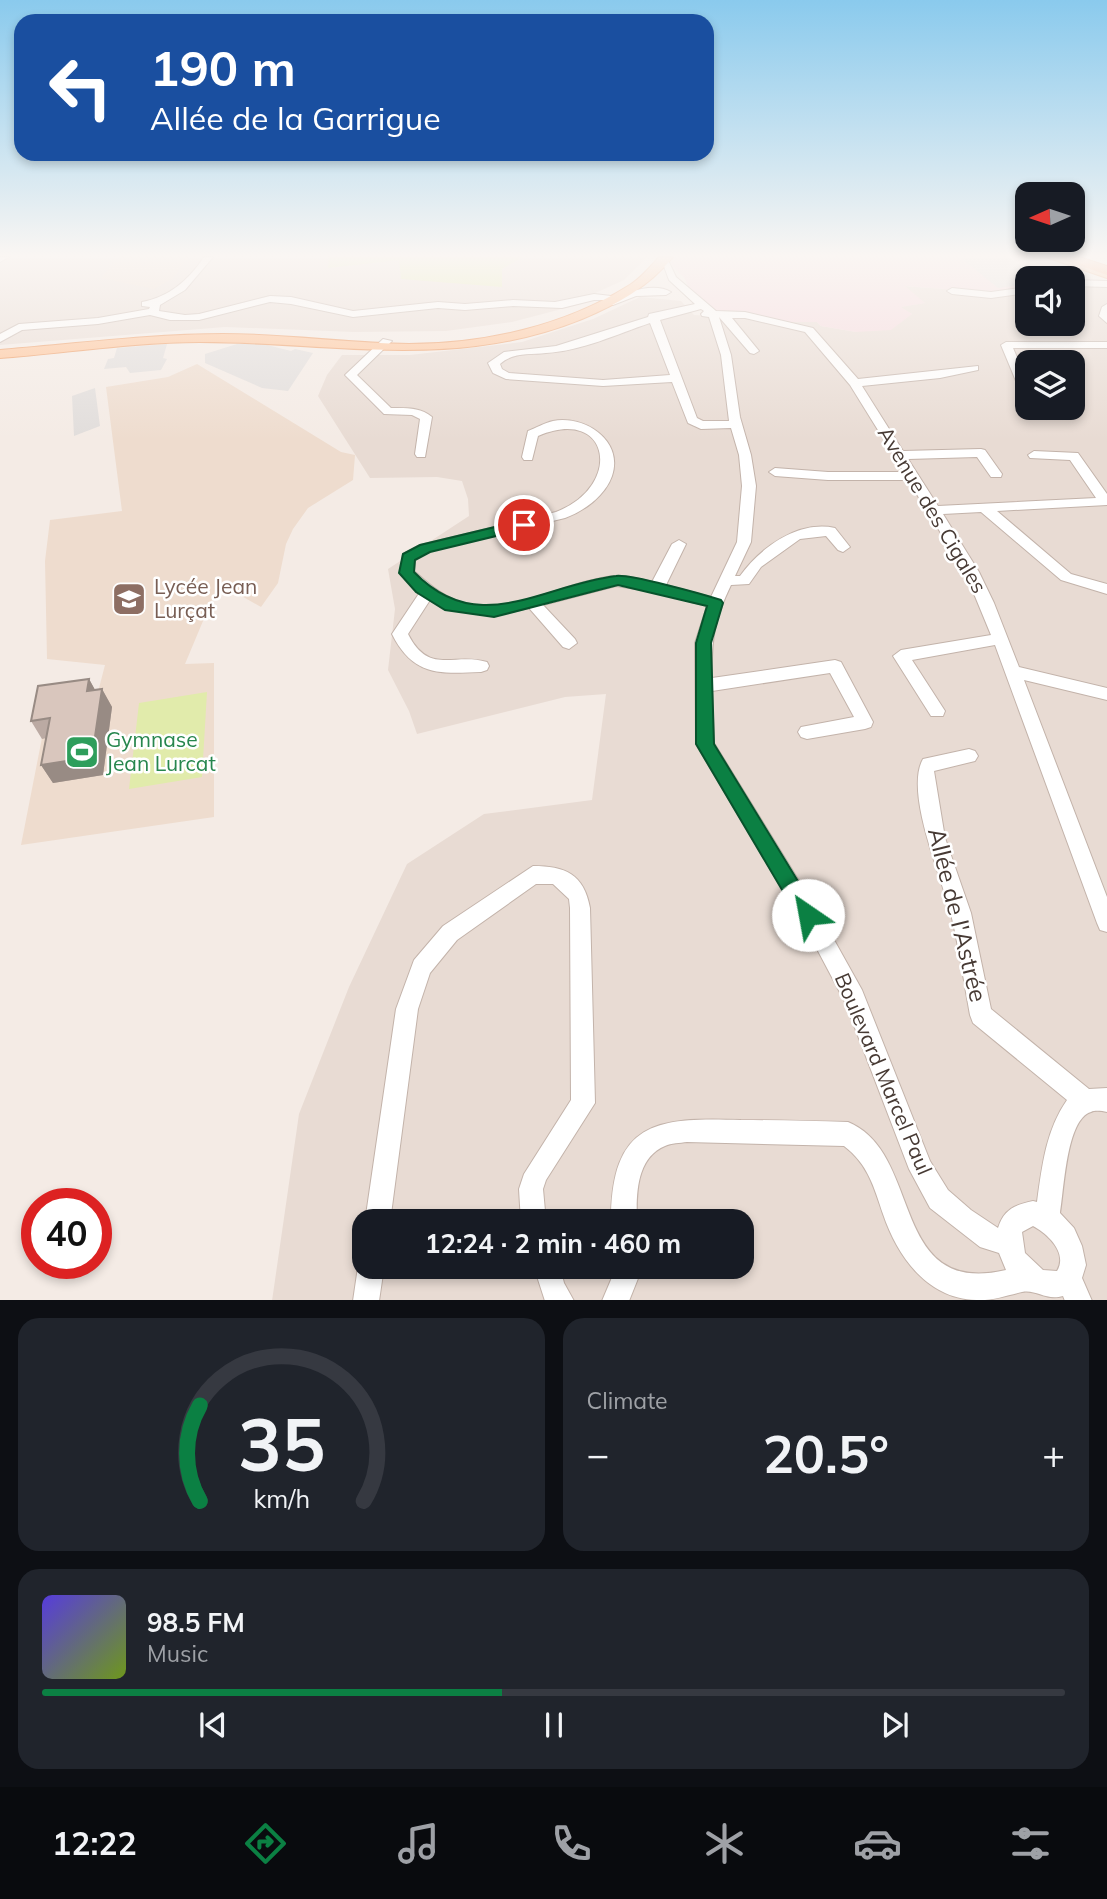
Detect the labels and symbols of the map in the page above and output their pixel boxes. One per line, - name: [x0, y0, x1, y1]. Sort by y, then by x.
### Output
- north arrow: [1015, 182, 1085, 252]
- street label: Avenue des Cigales: [873, 421, 993, 598]
- pin: [494, 495, 554, 555]
- place label: Lycée Jean Lurçat: [154, 573, 257, 623]
- school or university icon: Lycée Jean Lurçat: [110, 580, 148, 618]
- place label: Gymnase Jean Lurcat: [106, 726, 216, 776]
- sports icon: Gymnase Jean Lurcat: [63, 733, 101, 771]
- street label: Allée de l'Astrée: [922, 825, 994, 1005]
- position arrow: [771, 878, 845, 952]
- street label: Boulevard Marcel Paul: [830, 969, 938, 1179]
- speed limit sign: 40: [21, 1188, 112, 1279]

